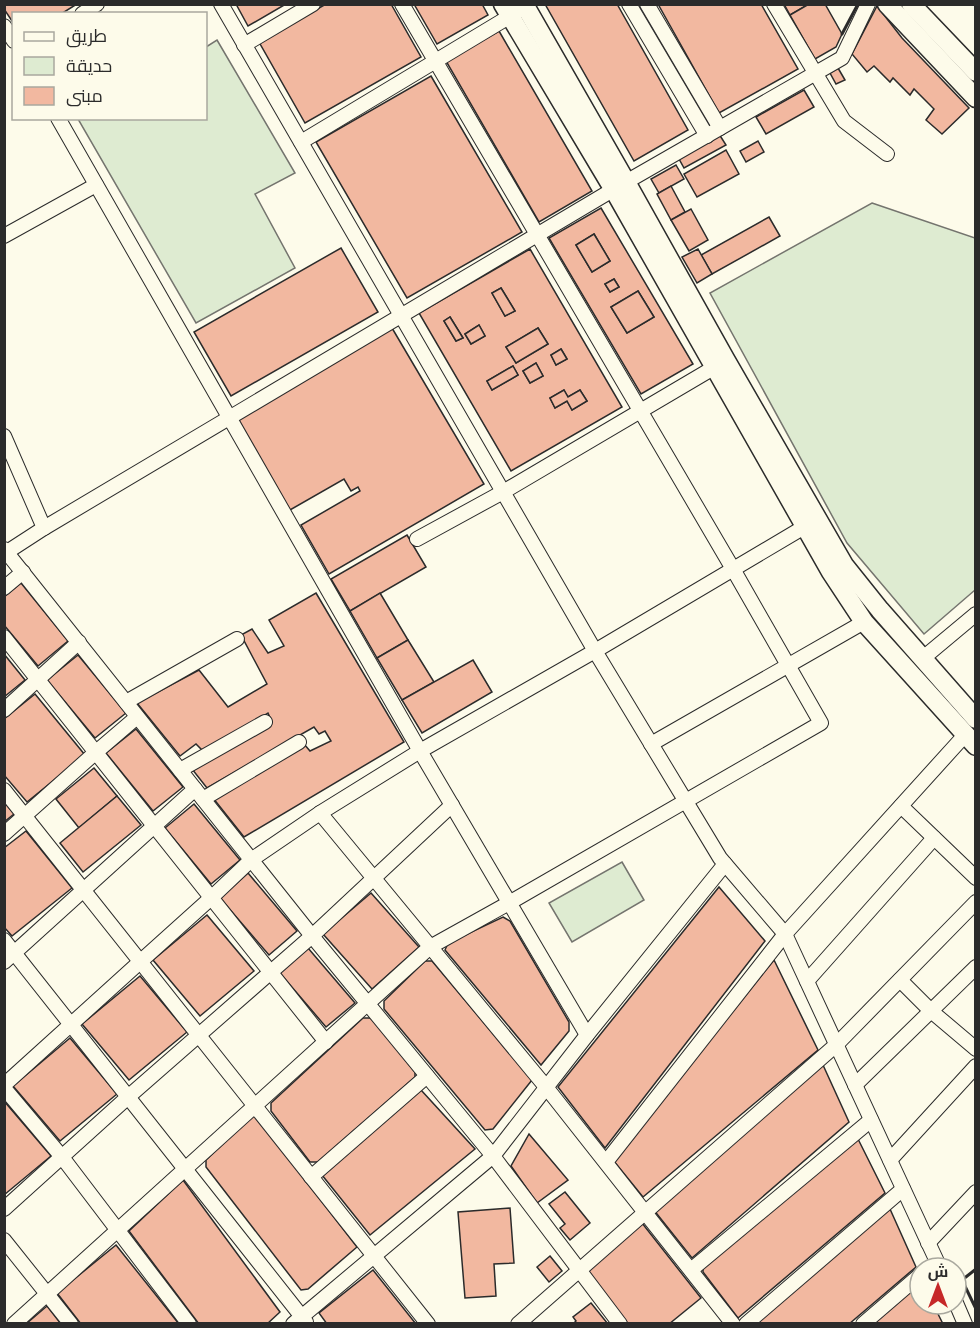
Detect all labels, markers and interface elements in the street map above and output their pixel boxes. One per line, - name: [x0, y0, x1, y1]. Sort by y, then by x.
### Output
- legend: [12, 12, 207, 120]
- text: طريق: [66, 23, 107, 50]
- text: حديقة: [66, 53, 112, 80]
- text: مبنى: [66, 83, 103, 110]
- north arrow: [908, 1256, 968, 1316]
- text: ش: [928, 1260, 948, 1284]

